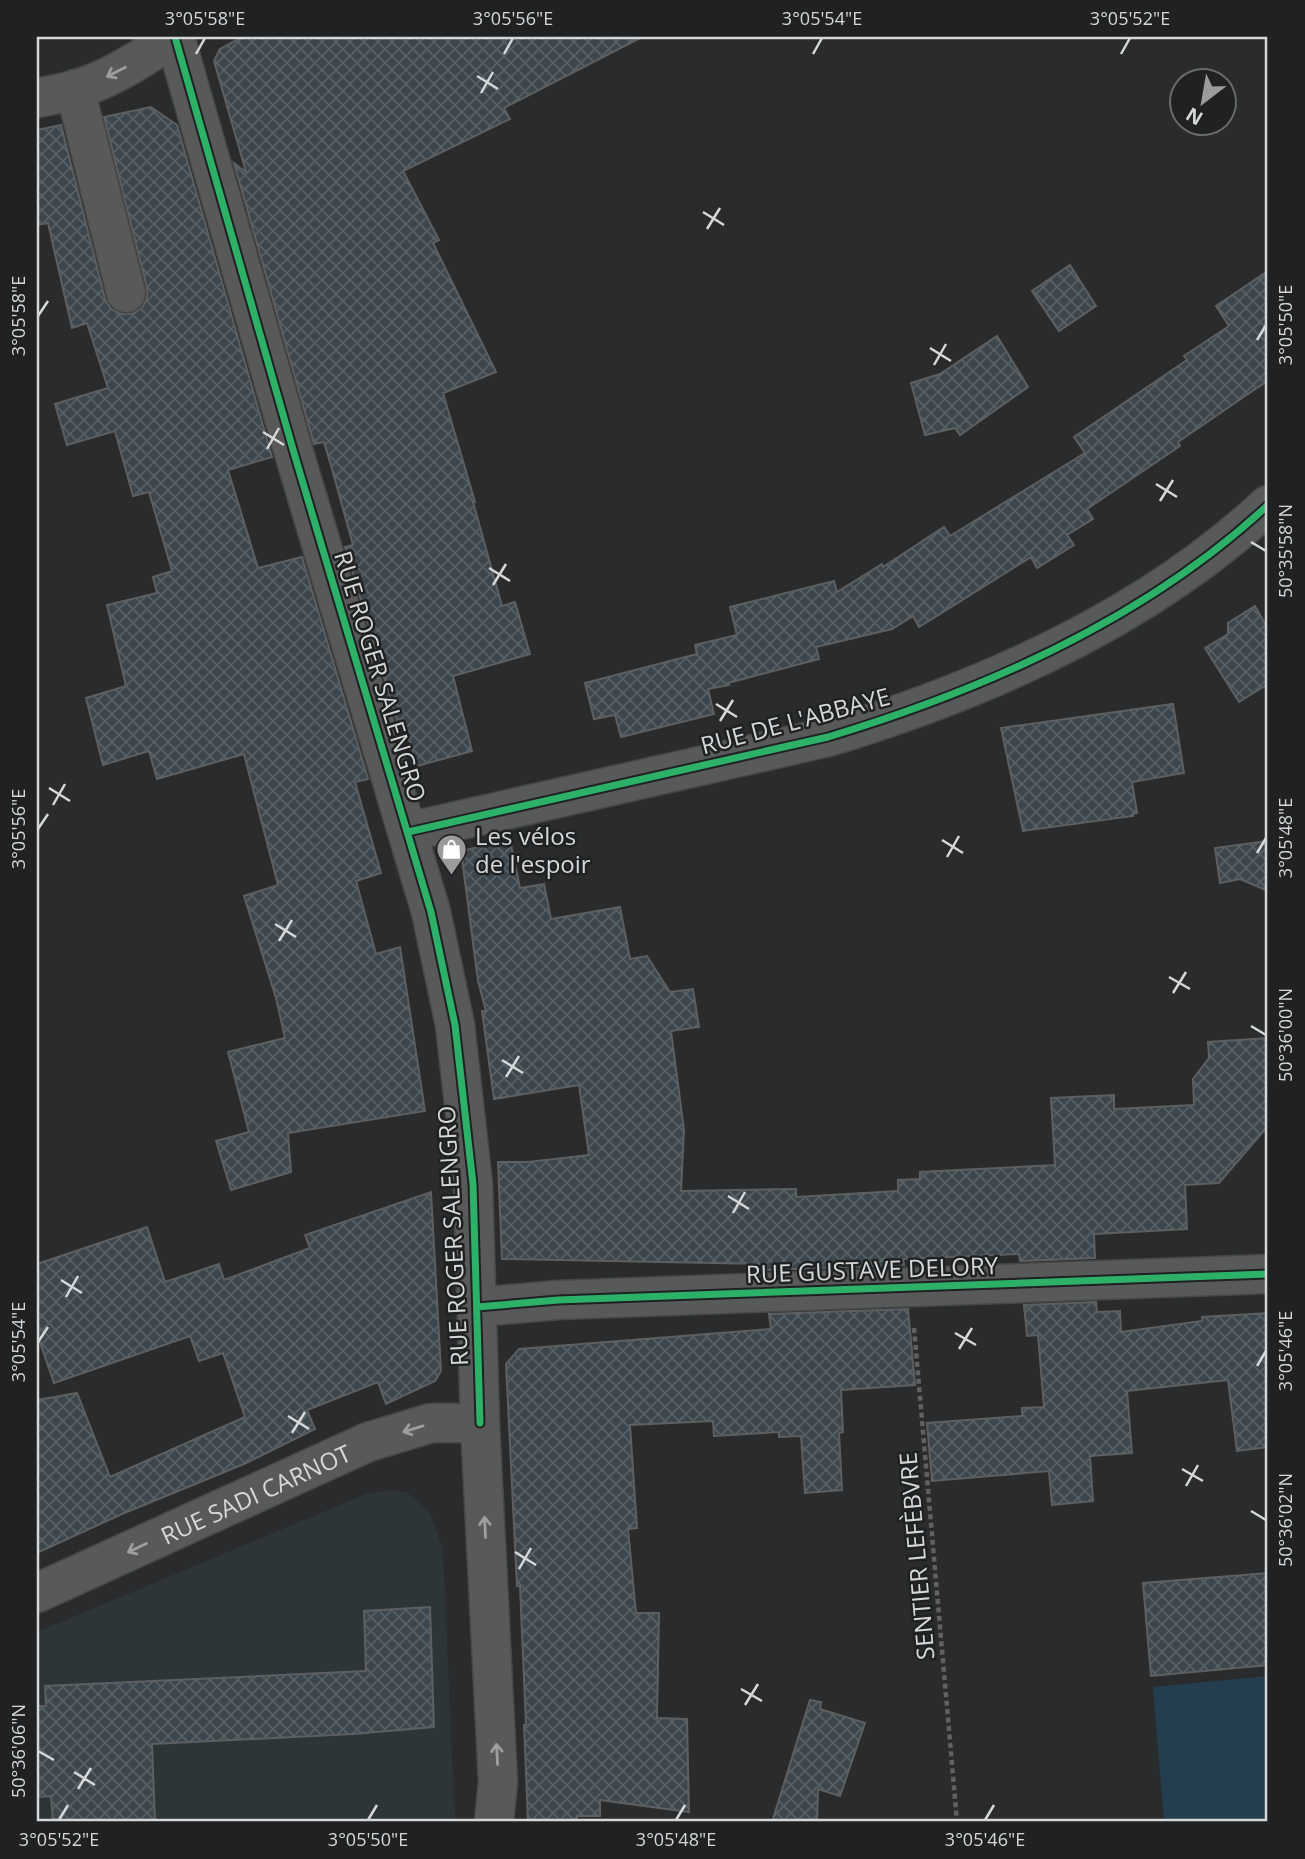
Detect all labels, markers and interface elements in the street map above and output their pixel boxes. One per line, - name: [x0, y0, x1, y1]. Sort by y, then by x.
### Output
- text: 3°05'58"E: [165, 6, 245, 30]
- text: 3°05'56"E: [473, 6, 553, 30]
- text: 3°05'54"E: [782, 6, 862, 30]
- text: 3°05'52"E: [1090, 6, 1170, 30]
- one-way arrow: [106, 66, 127, 80]
- north arrow: [1168, 66, 1238, 136]
- text: N: [1181, 101, 1208, 132]
- text: 3°05'58"E: [6, 276, 30, 356]
- text: 3°05'50"E: [1273, 285, 1297, 365]
- text: 50°35'58"N: [1273, 504, 1297, 598]
- street label: RUE ROGER SALENGRO: [327, 547, 435, 805]
- street label: RUE DE L'ABBAYE: [697, 679, 893, 761]
- text: 3°05'56"E: [6, 789, 30, 869]
- text: 3°05'48"E: [1273, 798, 1297, 878]
- place label: Les vélos de l'espoir: [475, 819, 591, 880]
- shop icon: Les vélos de l'espoir: [435, 832, 469, 876]
- text: 50°36'00"N: [1273, 988, 1297, 1082]
- street label: RUE ROGER SALENGRO: [429, 1105, 475, 1367]
- street label: RUE GUSTAVE DELORY: [745, 1248, 999, 1290]
- text: 3°05'54"E: [6, 1302, 30, 1382]
- text: 3°05'46"E: [1273, 1311, 1297, 1391]
- one-way arrow: [402, 1423, 424, 1436]
- street label: RUE SADI CARNOT: [155, 1436, 356, 1551]
- street label: SENTIER LEFÈBVRE: [890, 1451, 942, 1661]
- text: 50°36'02"N: [1273, 1473, 1297, 1567]
- one-way arrow: [479, 1516, 492, 1539]
- one-way arrow: [127, 1541, 148, 1555]
- text: 50°36'06"N: [6, 1704, 30, 1798]
- one-way arrow: [490, 1744, 503, 1766]
- text: 3°05'52"E: [19, 1827, 99, 1851]
- text: 3°05'50"E: [328, 1827, 408, 1851]
- text: 3°05'48"E: [636, 1827, 716, 1851]
- text: 3°05'46"E: [945, 1827, 1025, 1851]

